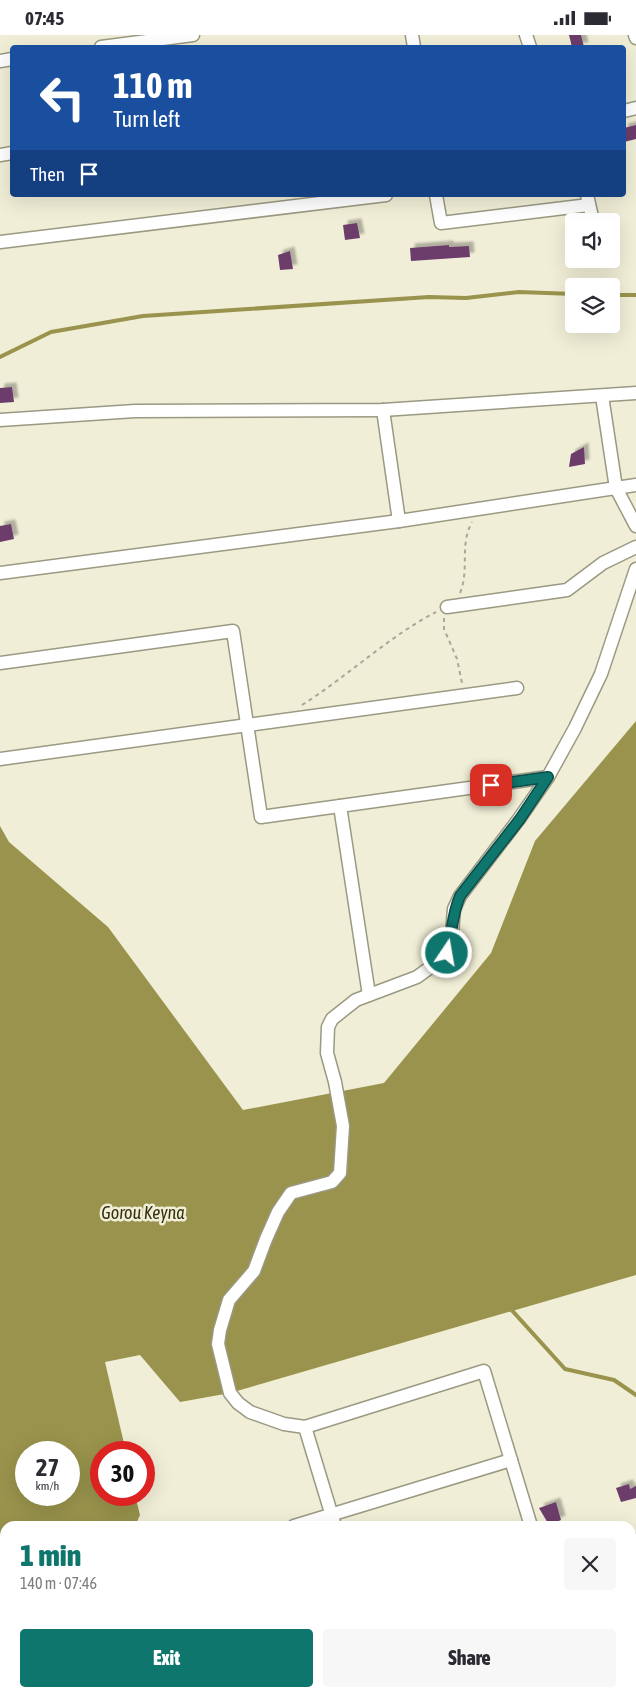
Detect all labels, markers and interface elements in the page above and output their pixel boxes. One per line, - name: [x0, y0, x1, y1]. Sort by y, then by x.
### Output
- text: 07:45: [25, 7, 64, 29]
- icon: left: [30, 65, 95, 130]
- text: 110 m: [113, 65, 192, 105]
- text: Turn left: [113, 106, 180, 132]
- icon: arrive: [75, 160, 103, 188]
- text: Then: [30, 163, 65, 185]
- map controls: [565, 213, 620, 333]
- button: sound: [565, 213, 620, 268]
- button: layers: [565, 278, 620, 333]
- pin: [470, 764, 512, 806]
- icon: arrive: [477, 771, 505, 799]
- position arrow: [420, 926, 472, 978]
- water label: Gorou Keyna: [101, 1202, 185, 1223]
- speed limit sign: 30: [90, 1441, 155, 1506]
- text: 27: [36, 1453, 59, 1481]
- text: km/h: [36, 1479, 59, 1493]
- text: 1 min: [20, 1538, 81, 1572]
- button: close: [564, 1538, 616, 1590]
- text: 140 m · 07:46: [20, 1574, 97, 1592]
- button: Exit: [20, 1629, 313, 1687]
- button: Share: [323, 1629, 616, 1687]

